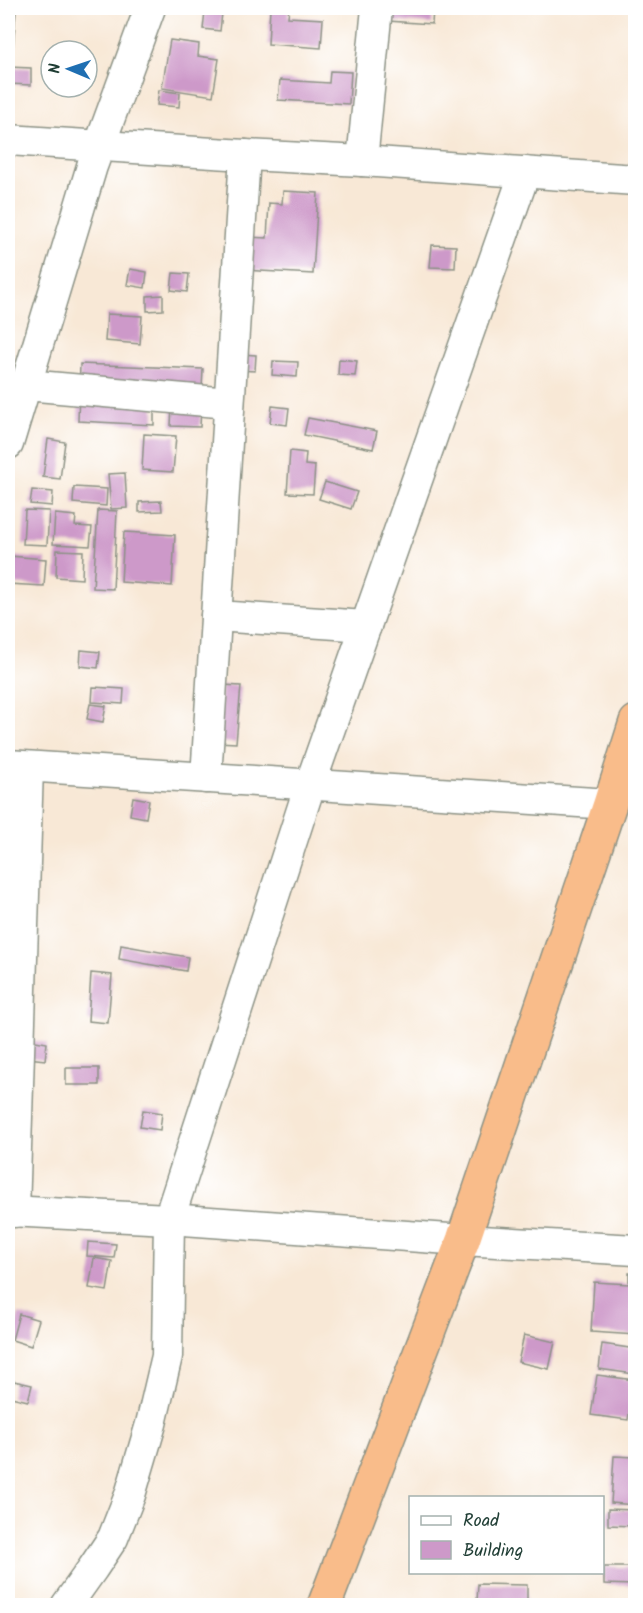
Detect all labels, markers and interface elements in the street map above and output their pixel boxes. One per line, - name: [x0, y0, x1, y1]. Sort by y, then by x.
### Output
- north arrow: [39, 39, 99, 99]
- text: N: [43, 63, 68, 74]
- legend: [409, 1496, 604, 1574]
- text: Road: [463, 1507, 500, 1536]
- text: Building: [463, 1537, 523, 1566]

